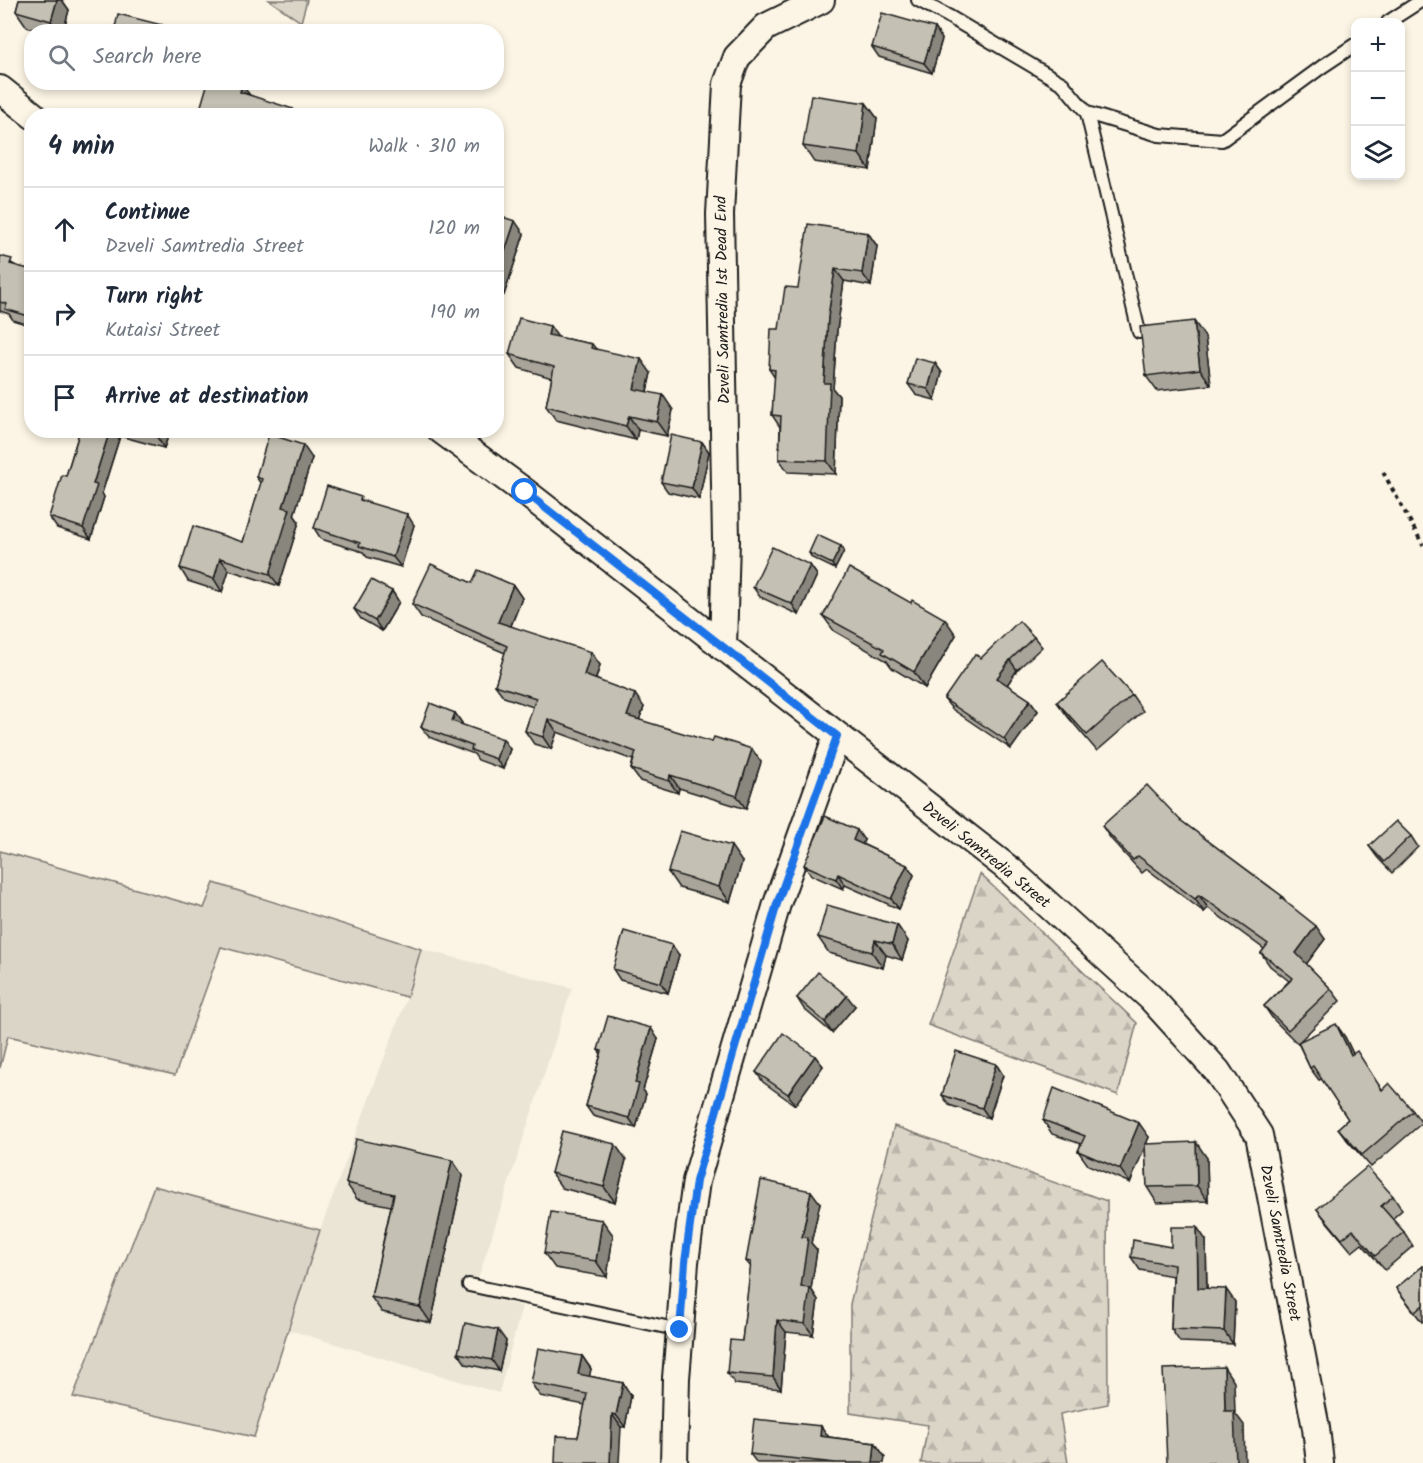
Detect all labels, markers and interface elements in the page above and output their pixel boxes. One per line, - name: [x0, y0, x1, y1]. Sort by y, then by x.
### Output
- map controls: [1351, 18, 1405, 180]
- button: +: [1351, 18, 1405, 72]
- search box: [24, 24, 504, 90]
- text: Search here: [93, 40, 201, 75]
- icon: search: [45, 41, 78, 74]
- button: −: [1351, 72, 1405, 126]
- text: 4 min: [48, 126, 115, 168]
- button: layers: [1351, 126, 1405, 180]
- text: Walk · 310 m: [368, 131, 480, 163]
- street label: Dzveli Samtredia 1st Dead End: [709, 195, 737, 404]
- text: Continue: [105, 196, 190, 231]
- icon: ahead: [48, 213, 81, 246]
- text: 120 m: [428, 213, 480, 245]
- text: Dzveli Samtredia Street: [105, 231, 304, 263]
- text: Turn right: [105, 280, 203, 315]
- icon: right: [48, 297, 81, 330]
- text: 190 m: [430, 297, 480, 329]
- text: Kutaisi Street: [105, 315, 220, 347]
- text: Arrive at destination: [105, 380, 308, 415]
- icon: arrive: [48, 381, 81, 414]
- route start: [511, 478, 537, 504]
- street label: Dzveli Samtredia Street: [916, 795, 1056, 915]
- street label: Dzveli Samtredia Street: [1253, 1162, 1308, 1324]
- route end: [666, 1316, 692, 1342]

